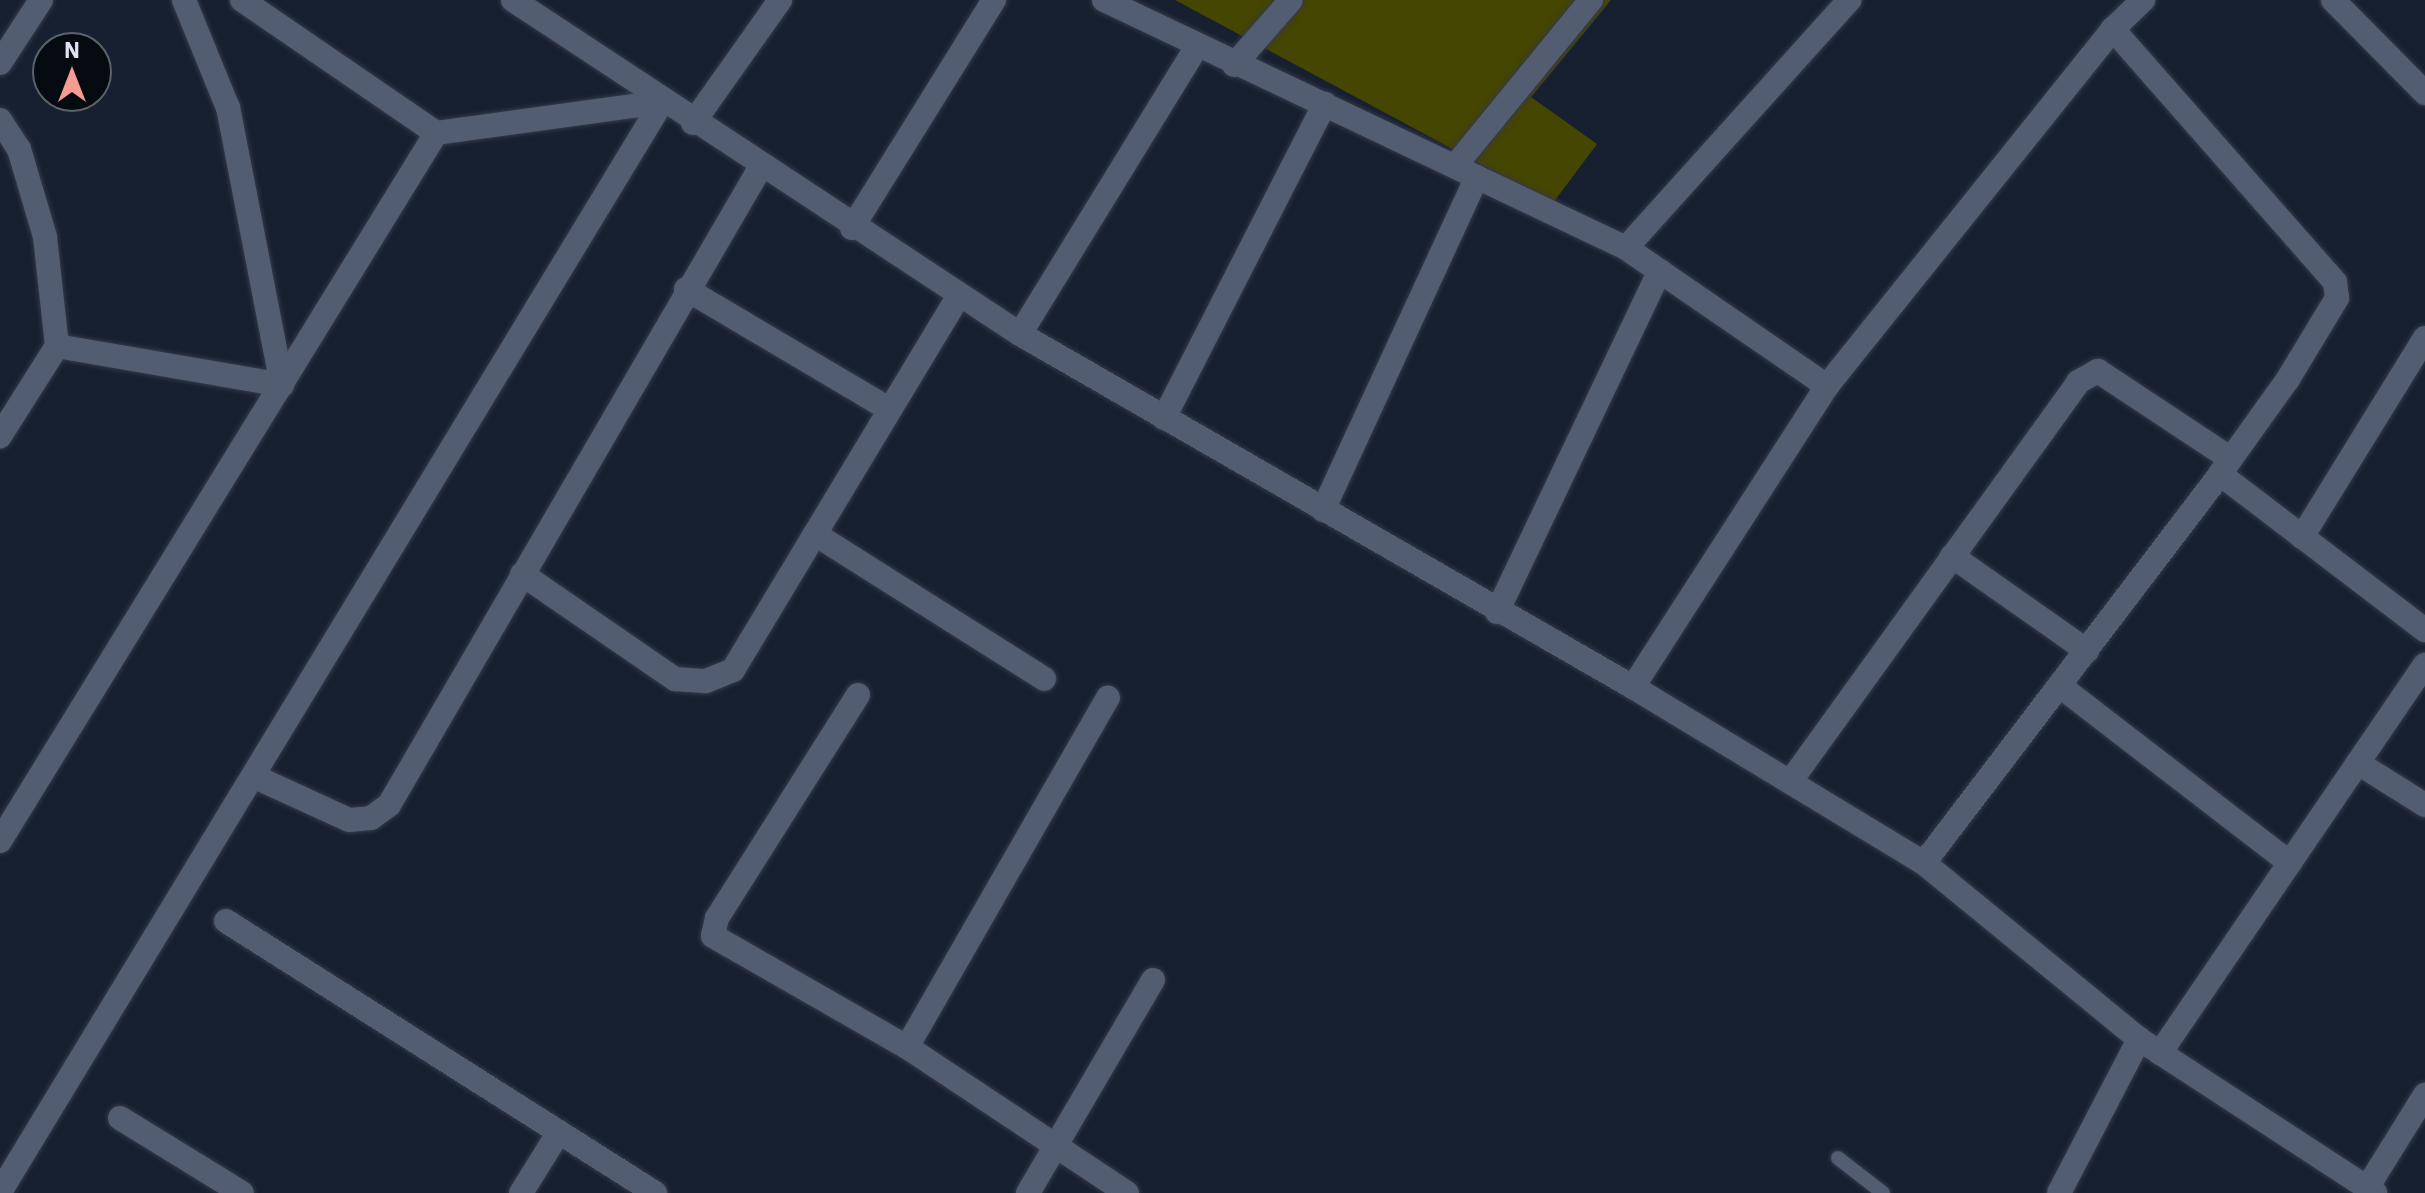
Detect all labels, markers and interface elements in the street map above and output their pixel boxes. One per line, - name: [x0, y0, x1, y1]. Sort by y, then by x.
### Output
- north arrow: [32, 32, 112, 112]
- text: N: [64, 35, 80, 64]

